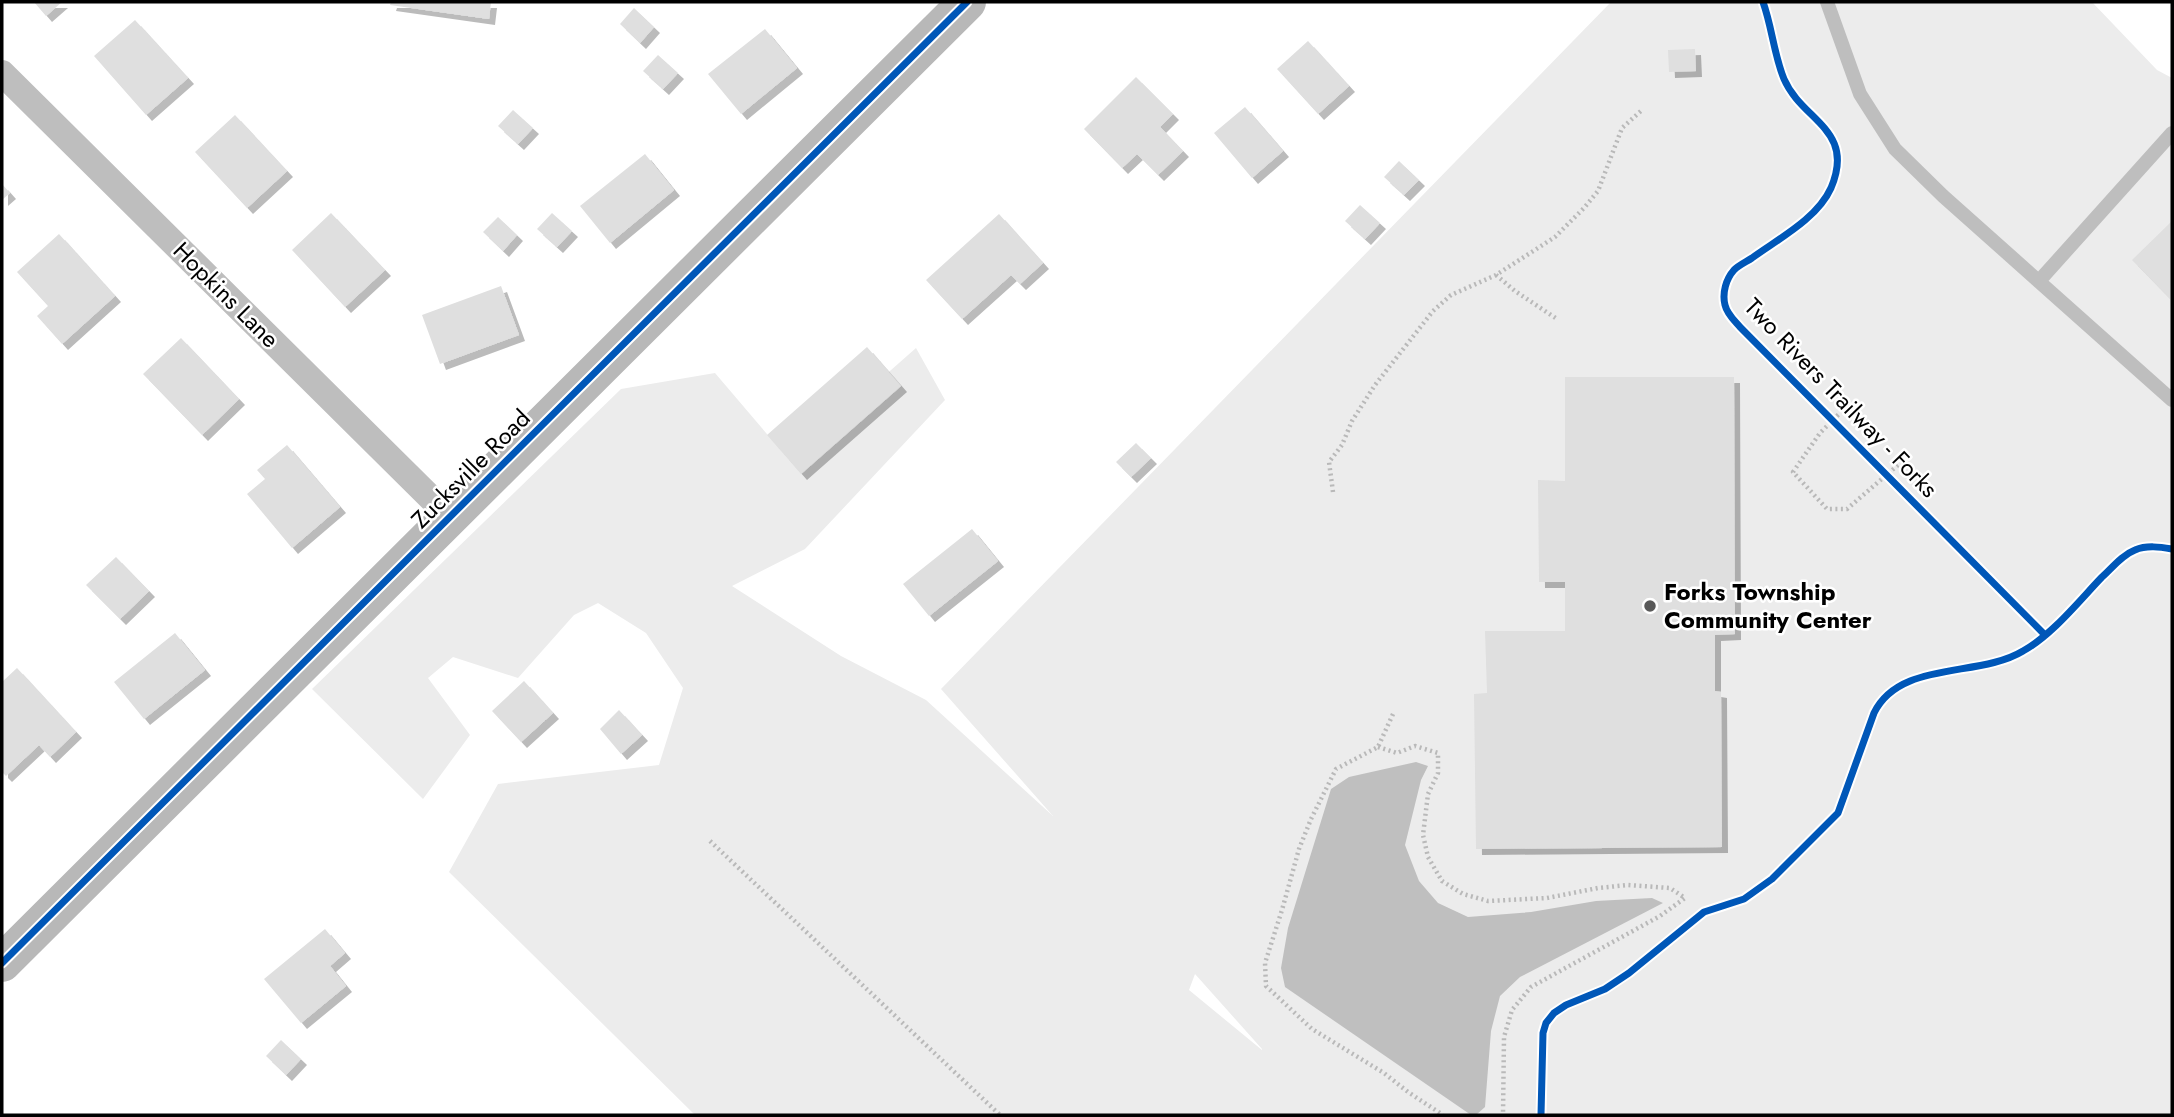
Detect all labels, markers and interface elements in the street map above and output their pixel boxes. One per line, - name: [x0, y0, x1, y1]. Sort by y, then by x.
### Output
- street label: Hopkins Lane: [165, 234, 287, 356]
- street label: Two Rivers Trailway - Forks: [1737, 290, 1946, 505]
- street label: Zucksville Road: [403, 401, 538, 536]
- place label: Forks Township Community Center: [1664, 574, 1872, 637]
- marker: Forks Township Community Center: [1642, 598, 1658, 614]

